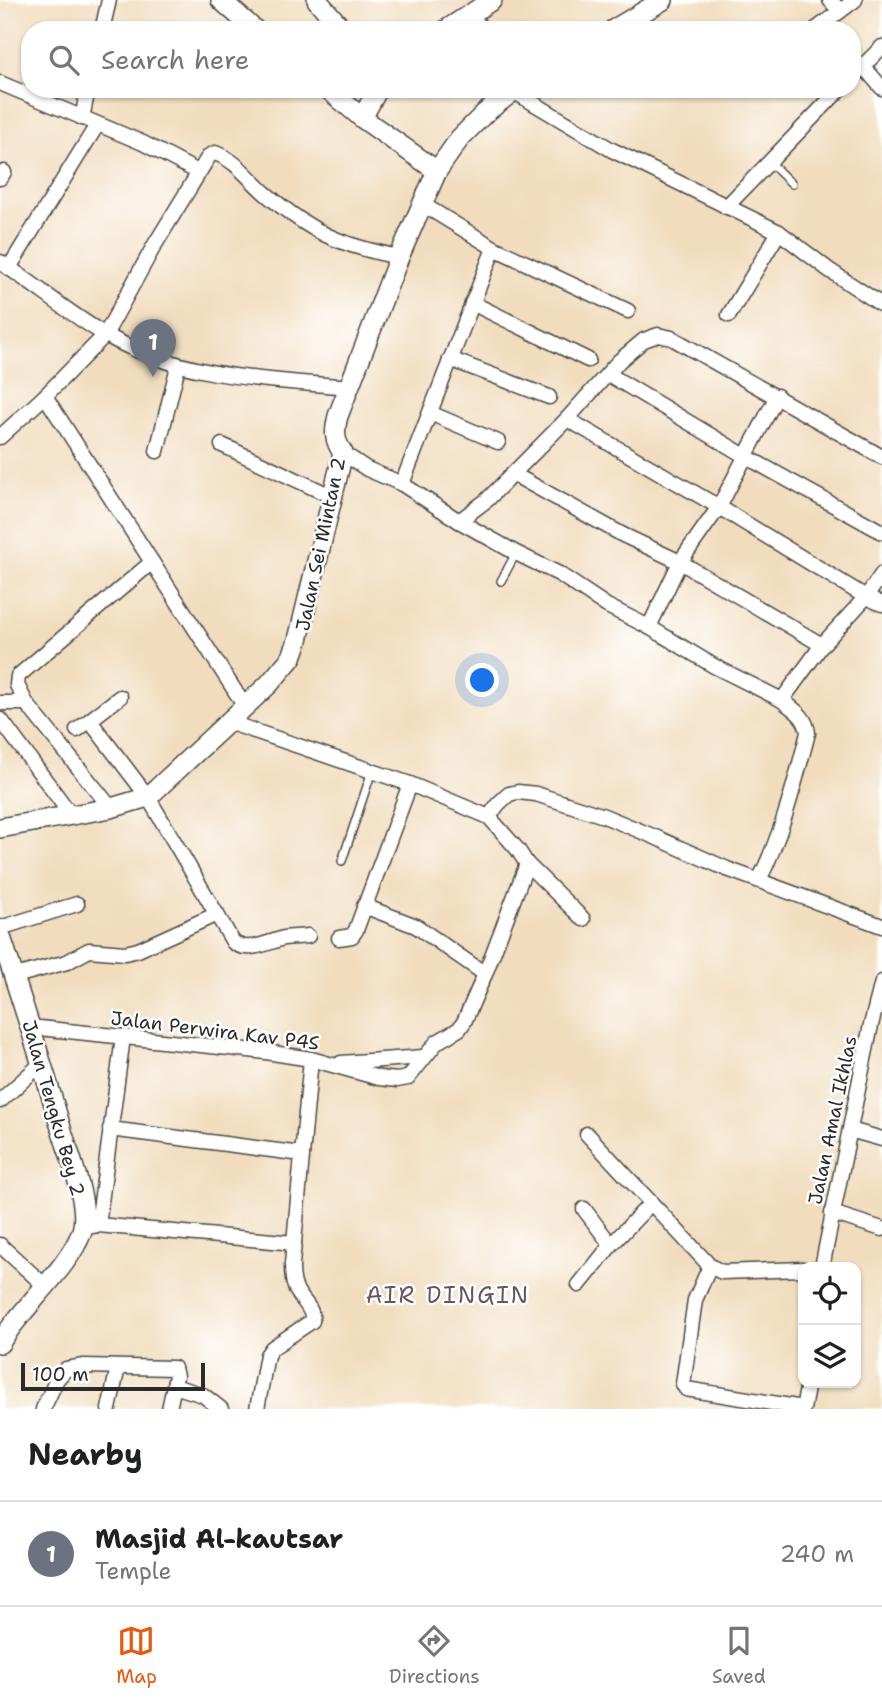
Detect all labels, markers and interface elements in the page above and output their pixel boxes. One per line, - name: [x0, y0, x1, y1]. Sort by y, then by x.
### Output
- search box: [21, 21, 861, 98]
- icon: search: [45, 41, 83, 79]
- text: Search here: [101, 42, 250, 77]
- pin: 1: [130, 319, 176, 377]
- street label: Jalan Sei Mintan 2: [290, 455, 351, 633]
- your location: [465, 663, 499, 697]
- street label: Jalan Perwira Kav P4S: [109, 1005, 321, 1056]
- street label: Jalan Tengku Bey 2: [16, 1017, 91, 1199]
- street label: Jalan Amal Ikhlas: [802, 1033, 863, 1207]
- map controls: [798, 1262, 861, 1388]
- button: locate: [798, 1262, 861, 1325]
- district label: AIR DINGIN: [366, 1280, 530, 1310]
- button: layers: [798, 1325, 861, 1388]
- scale bar: [21, 1360, 205, 1392]
- text: 100 m: [32, 1362, 89, 1387]
- text: Nearby: [28, 1434, 143, 1475]
- text: Masjid Al-kautsar: [95, 1521, 343, 1556]
- text: 1: [46, 1539, 56, 1569]
- text: 240 m: [780, 1539, 854, 1569]
- text: Temple: [95, 1556, 172, 1586]
- tab: Map: [116, 1622, 157, 1689]
- tab: Directions: [389, 1622, 480, 1689]
- tab: Saved: [712, 1622, 766, 1689]

